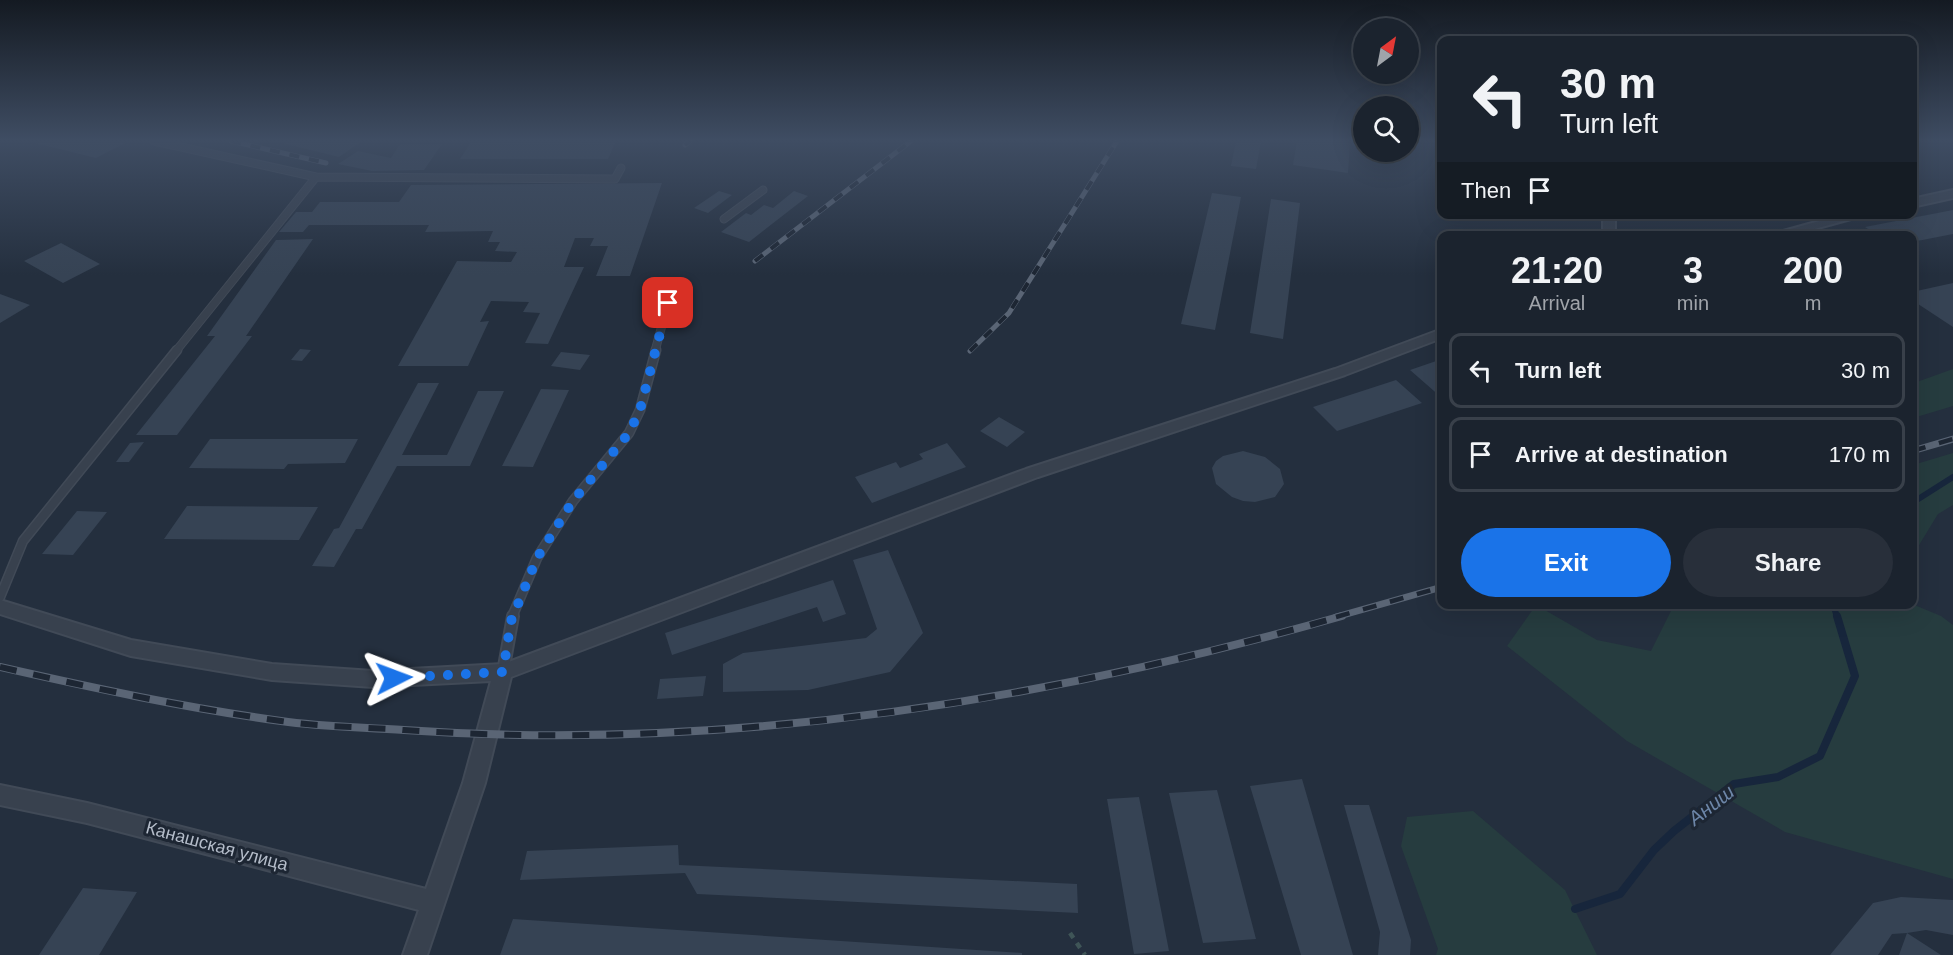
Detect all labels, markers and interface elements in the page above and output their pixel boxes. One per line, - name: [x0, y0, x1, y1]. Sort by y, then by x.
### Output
- north arrow: [1353, 18, 1419, 84]
- map controls: [1353, 18, 1419, 162]
- icon: left: [1461, 60, 1539, 138]
- text: 30 m: [1560, 60, 1656, 107]
- button: search: [1353, 96, 1419, 162]
- text: Turn left: [1560, 109, 1658, 139]
- icon: arrive: [1523, 174, 1556, 207]
- text: Then: [1461, 178, 1511, 203]
- text: 21:20: [1511, 250, 1603, 291]
- text: 3: [1683, 250, 1703, 291]
- text: 200: [1783, 250, 1843, 291]
- pin: [642, 277, 693, 328]
- icon: arrive: [651, 286, 684, 319]
- text: Arrival: [1529, 292, 1585, 314]
- text: min: [1677, 292, 1709, 314]
- text: m: [1805, 292, 1821, 314]
- icon: left: [1464, 354, 1497, 387]
- text: Turn left: [1515, 358, 1601, 383]
- text: 30 m: [1841, 358, 1890, 383]
- icon: arrive: [1464, 438, 1497, 471]
- text: Arrive at destination: [1515, 442, 1728, 467]
- text: 170 m: [1829, 442, 1890, 467]
- button: Exit: [1461, 528, 1671, 597]
- button: Share: [1683, 528, 1893, 597]
- position arrow: [362, 646, 426, 710]
- water label: Аниш: [1683, 780, 1739, 830]
- street label: Канашская улица: [144, 817, 291, 875]

